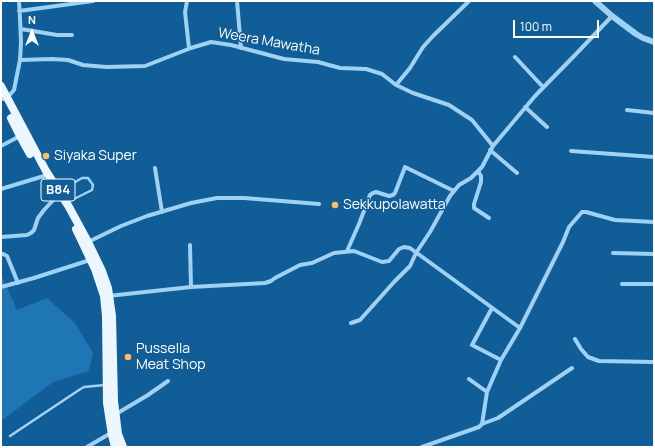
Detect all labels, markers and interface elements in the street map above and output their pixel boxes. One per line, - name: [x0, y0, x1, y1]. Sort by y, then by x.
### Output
- north arrow: [12, 12, 52, 52]
- text: N: [28, 12, 36, 27]
- scale bar: [515, 12, 601, 38]
- text: 100 m: [520, 18, 552, 35]
- street label: Weera Mawatha: [217, 25, 321, 59]
- place label: Siyaka Super: [54, 148, 137, 164]
- marker: Siyaka Super: [41, 151, 51, 161]
- road number: B84: [41, 179, 75, 201]
- place label: Sekkupolawatta: [343, 197, 446, 213]
- marker: Sekkupolawatta: [330, 200, 340, 210]
- place label: Pussella Meat Shop: [136, 341, 206, 374]
- marker: Pussella Meat Shop: [123, 352, 133, 362]

